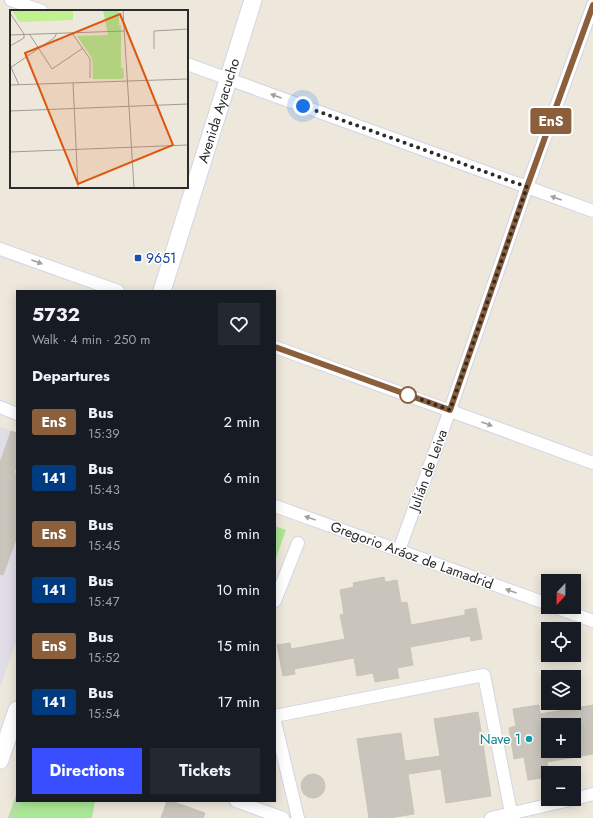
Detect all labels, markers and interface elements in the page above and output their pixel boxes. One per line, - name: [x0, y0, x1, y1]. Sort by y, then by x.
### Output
- inset map: [10, 10, 188, 188]
- street label: Avenida Ayacucho: [193, 55, 244, 166]
- one-way arrow: [270, 93, 282, 99]
- your location: [293, 96, 313, 116]
- line badge: EnS: [528, 108, 574, 134]
- text: EnS: [538, 111, 564, 131]
- one-way arrow: [550, 195, 562, 201]
- place label: 9651: [146, 248, 176, 268]
- marker: 9651: [133, 253, 143, 263]
- one-way arrow: [31, 259, 43, 265]
- text: 5732: [32, 301, 80, 328]
- button: heart: [218, 303, 260, 345]
- text: Walk · 4 min · 250 m: [32, 330, 150, 349]
- text: Departures: [32, 365, 110, 387]
- unlabelled marker: [399, 386, 417, 404]
- text: Bus: [88, 402, 113, 424]
- text: 2 min: [223, 411, 260, 433]
- text: EnS: [41, 412, 67, 432]
- one-way arrow: [481, 421, 493, 427]
- text: 15:39: [88, 424, 120, 443]
- street label: Julián de Leiva: [403, 426, 452, 515]
- text: Bus: [88, 458, 113, 480]
- text: 6 min: [223, 467, 260, 489]
- text: 141: [42, 468, 66, 488]
- text: 15:43: [88, 480, 120, 499]
- text: Bus: [88, 514, 113, 536]
- one-way arrow: [304, 515, 316, 521]
- street label: Gregorio Aráoz de Lamadrid: [328, 516, 496, 594]
- text: 8 min: [224, 523, 260, 545]
- text: EnS: [41, 524, 67, 544]
- text: 15:45: [88, 536, 120, 555]
- text: Bus: [88, 570, 113, 592]
- north arrow: [541, 574, 581, 614]
- map controls: [541, 574, 581, 806]
- text: 10 min: [216, 579, 260, 601]
- text: 141: [42, 580, 66, 600]
- one-way arrow: [505, 588, 517, 594]
- text: 15:47: [88, 592, 120, 611]
- button: locate: [541, 622, 581, 662]
- text: Bus: [88, 626, 113, 648]
- text: 15 min: [217, 635, 260, 657]
- text: EnS: [41, 636, 67, 656]
- text: 15:52: [88, 648, 120, 667]
- button: layers: [541, 670, 581, 710]
- text: Bus: [88, 682, 113, 704]
- text: 17 min: [217, 691, 260, 713]
- text: 141: [42, 692, 66, 712]
- text: 15:54: [88, 704, 120, 723]
- button: +: [541, 718, 581, 758]
- place label: Nave 1: [480, 729, 521, 749]
- marker: Nave 1: [524, 734, 534, 744]
- button: Directions: [32, 748, 142, 794]
- button: Tickets: [150, 748, 260, 794]
- button: −: [541, 766, 581, 806]

